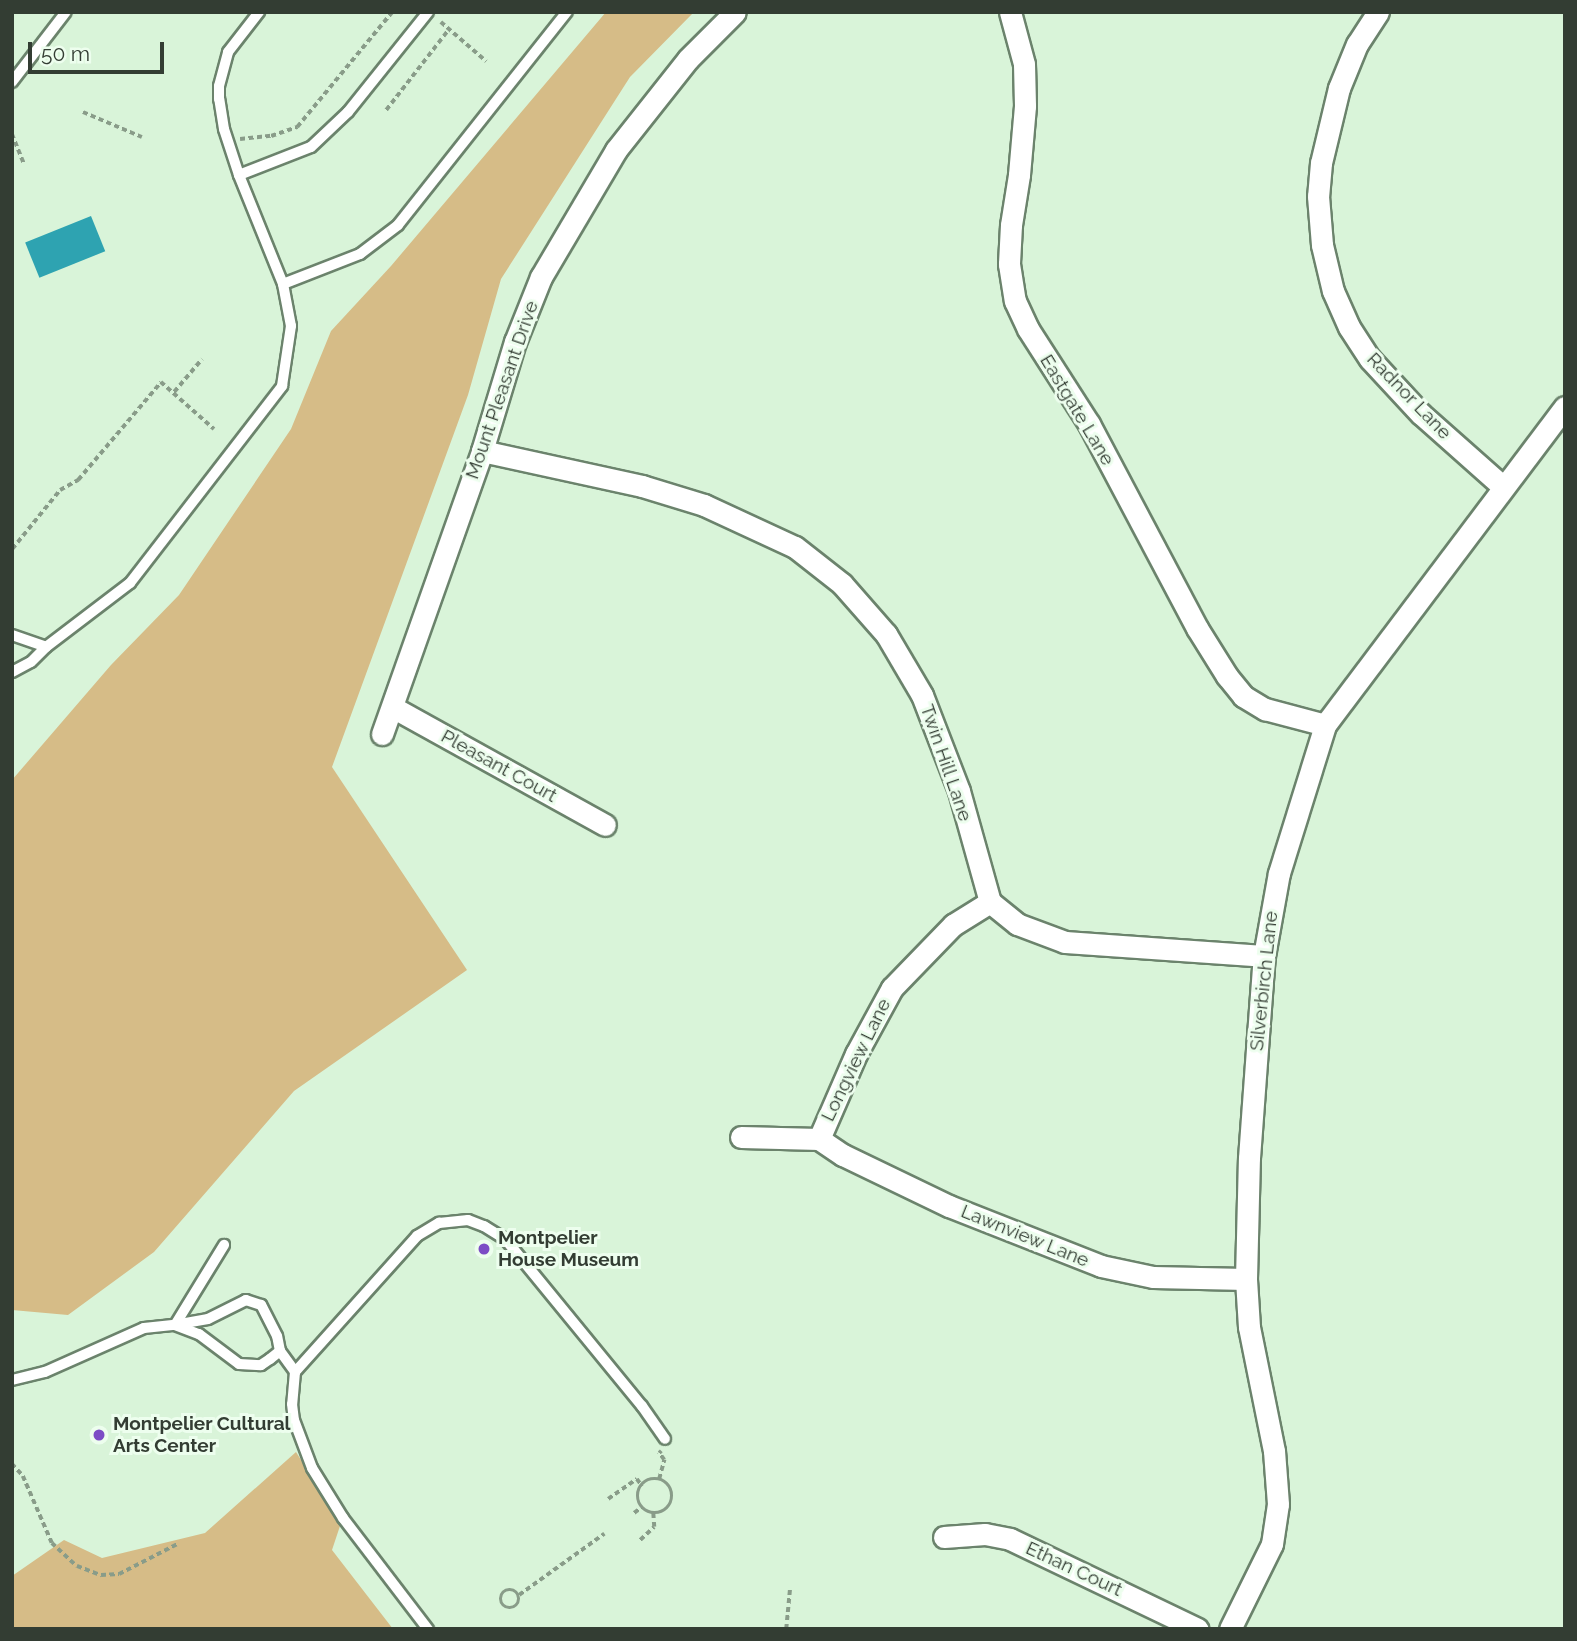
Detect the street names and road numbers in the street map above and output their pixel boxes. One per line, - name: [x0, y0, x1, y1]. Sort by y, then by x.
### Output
- street label: Mount Pleasant Drive: [461, 298, 543, 482]
- street label: Radnor Lane: [1362, 348, 1456, 444]
- street label: Eastgate Lane: [1035, 350, 1119, 470]
- street label: Twin Hill Lane: [915, 701, 977, 825]
- street label: Pleasant Court: [437, 725, 561, 807]
- street label: Silverbirch Lane: [1245, 910, 1283, 1052]
- street label: Longview Lane: [816, 995, 896, 1125]
- street label: Lawnview Lane: [957, 1200, 1093, 1272]
- street label: Ethan Court: [1022, 1537, 1126, 1601]

